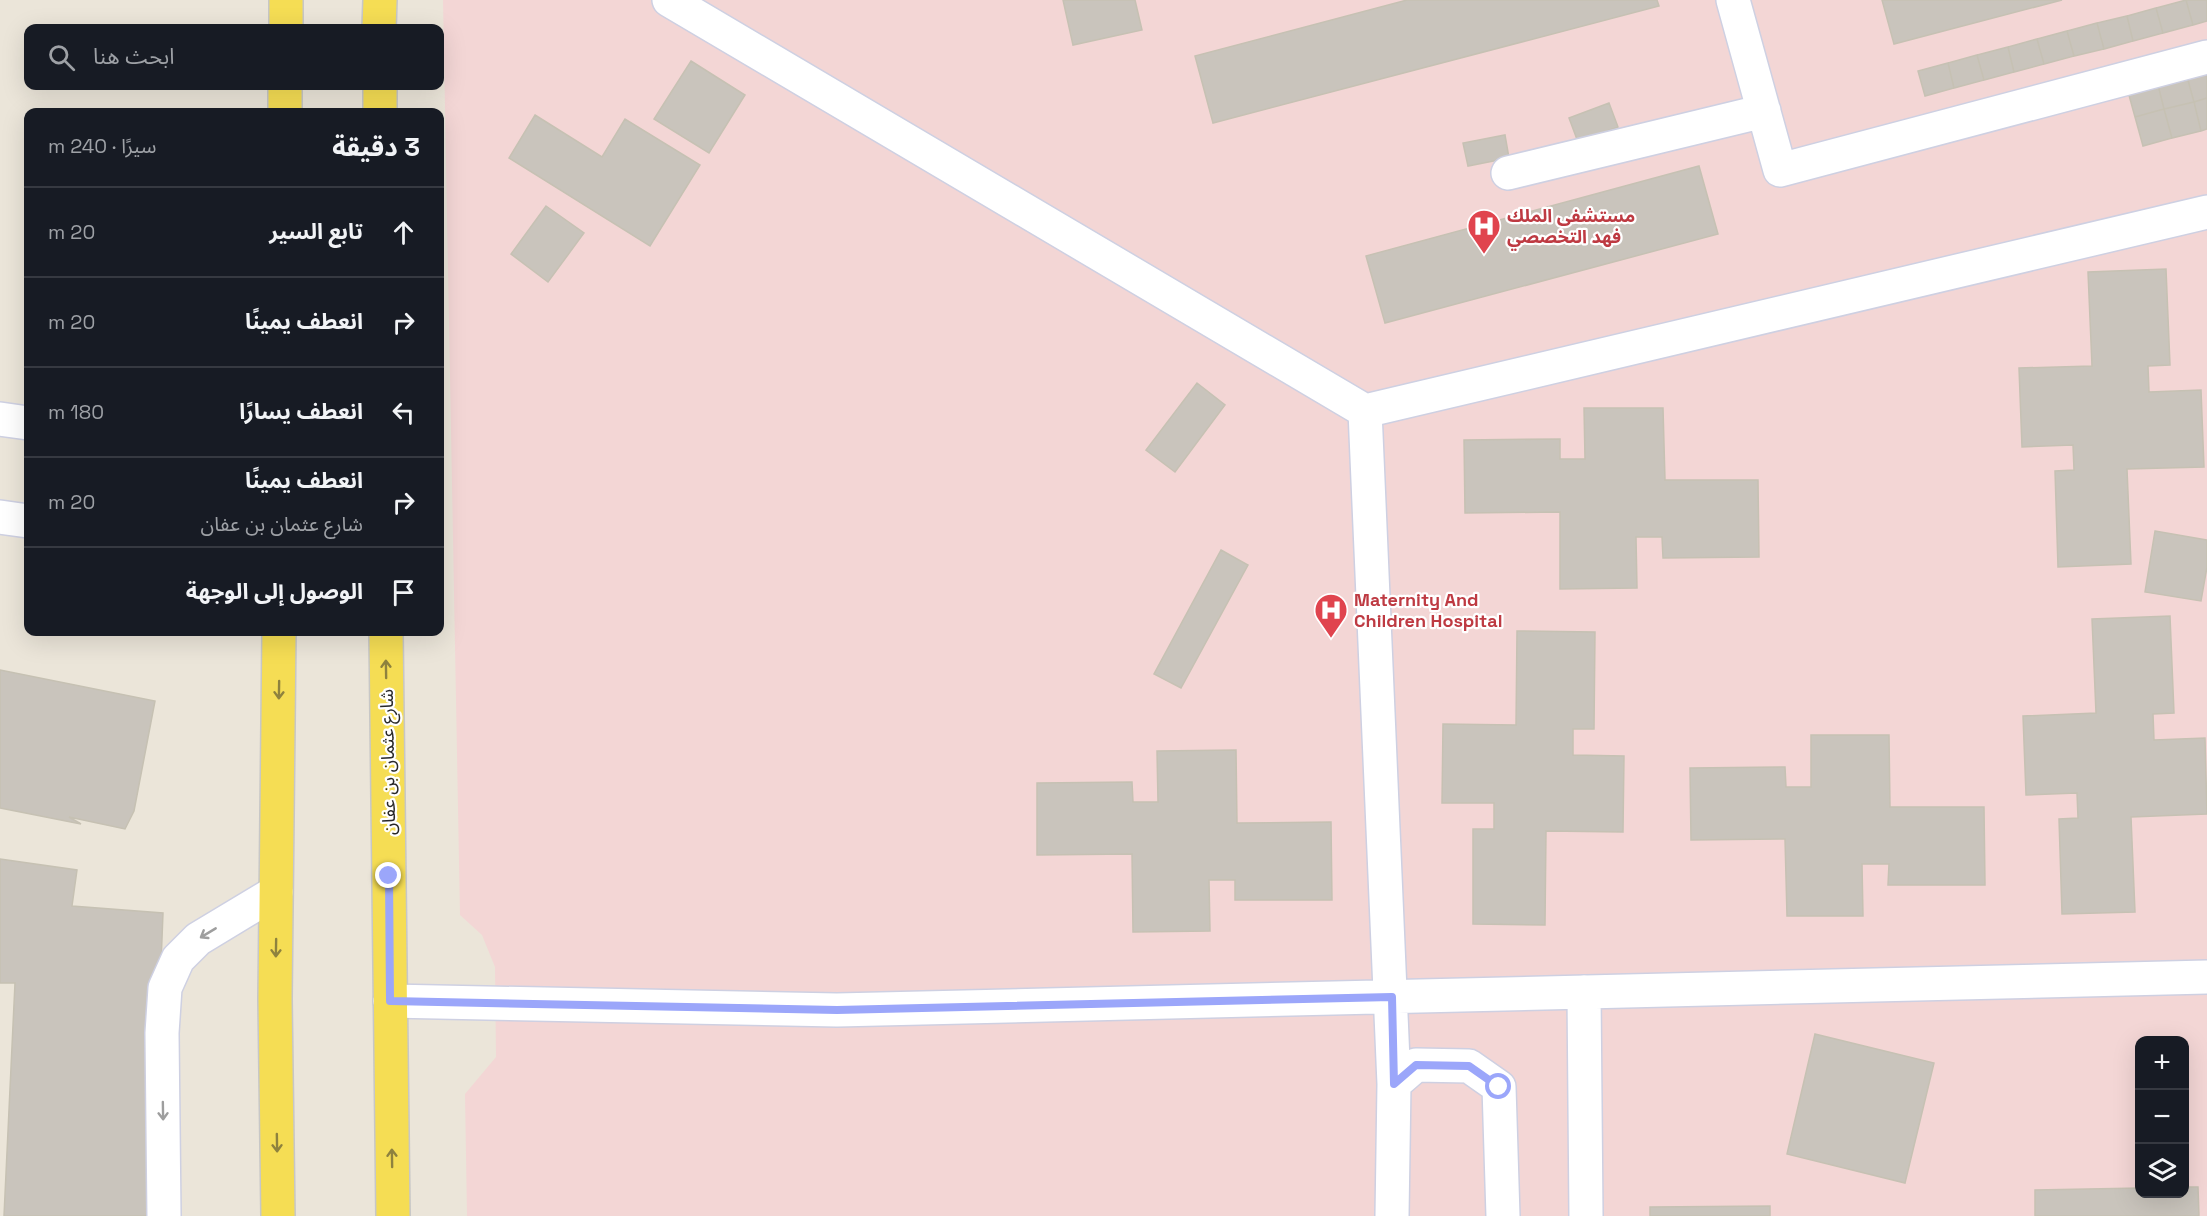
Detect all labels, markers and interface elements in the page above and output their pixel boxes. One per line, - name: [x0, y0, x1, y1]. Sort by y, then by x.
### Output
- search box: [24, 24, 444, 90]
- icon: search: [45, 41, 78, 74]
- text: ابحث هنا: [93, 42, 174, 70]
- text: 3 دقيقة: [332, 130, 420, 164]
- text: سيرًا · 240 m: [48, 133, 156, 159]
- place label: مستشفى الملك فهد التخصصي: [1507, 204, 1635, 251]
- hospital icon: مستشفى الملك فهد التخصصي: [1466, 208, 1502, 255]
- icon: ahead: [387, 216, 420, 249]
- text: تابع السير: [269, 217, 363, 245]
- text: 20 m: [48, 219, 95, 245]
- icon: right: [387, 306, 420, 339]
- text: انعطف يمينًا: [245, 307, 363, 335]
- text: 20 m: [48, 309, 95, 335]
- icon: left: [387, 396, 420, 429]
- text: انعطف يسارًا: [239, 397, 363, 425]
- text: 180 m: [48, 399, 104, 425]
- text: انعطف يمينًا: [245, 466, 363, 494]
- icon: right: [387, 486, 420, 519]
- text: 20 m: [48, 489, 95, 515]
- text: شارع عثمان بن عفان: [201, 511, 363, 537]
- icon: arrive: [387, 576, 420, 609]
- text: الوصول إلى الوجهة: [186, 577, 363, 605]
- place label: Maternity And Children Hospital: [1354, 588, 1503, 632]
- hospital icon: Maternity And Children Hospital: [1313, 592, 1349, 639]
- one-way arrow: [381, 659, 392, 679]
- one-way arrow: [273, 679, 284, 699]
- street label: شارع عثمان بن عفان: [375, 689, 403, 835]
- route end: [375, 862, 401, 888]
- one-way arrow: [200, 927, 217, 939]
- one-way arrow: [270, 937, 282, 957]
- map controls: [2135, 1036, 2189, 1198]
- button: +: [2135, 1036, 2189, 1090]
- route start: [1485, 1073, 1511, 1099]
- button: −: [2135, 1090, 2189, 1144]
- one-way arrow: [157, 1100, 169, 1120]
- one-way arrow: [271, 1132, 283, 1152]
- button: layers: [2135, 1144, 2189, 1198]
- one-way arrow: [386, 1148, 398, 1168]

